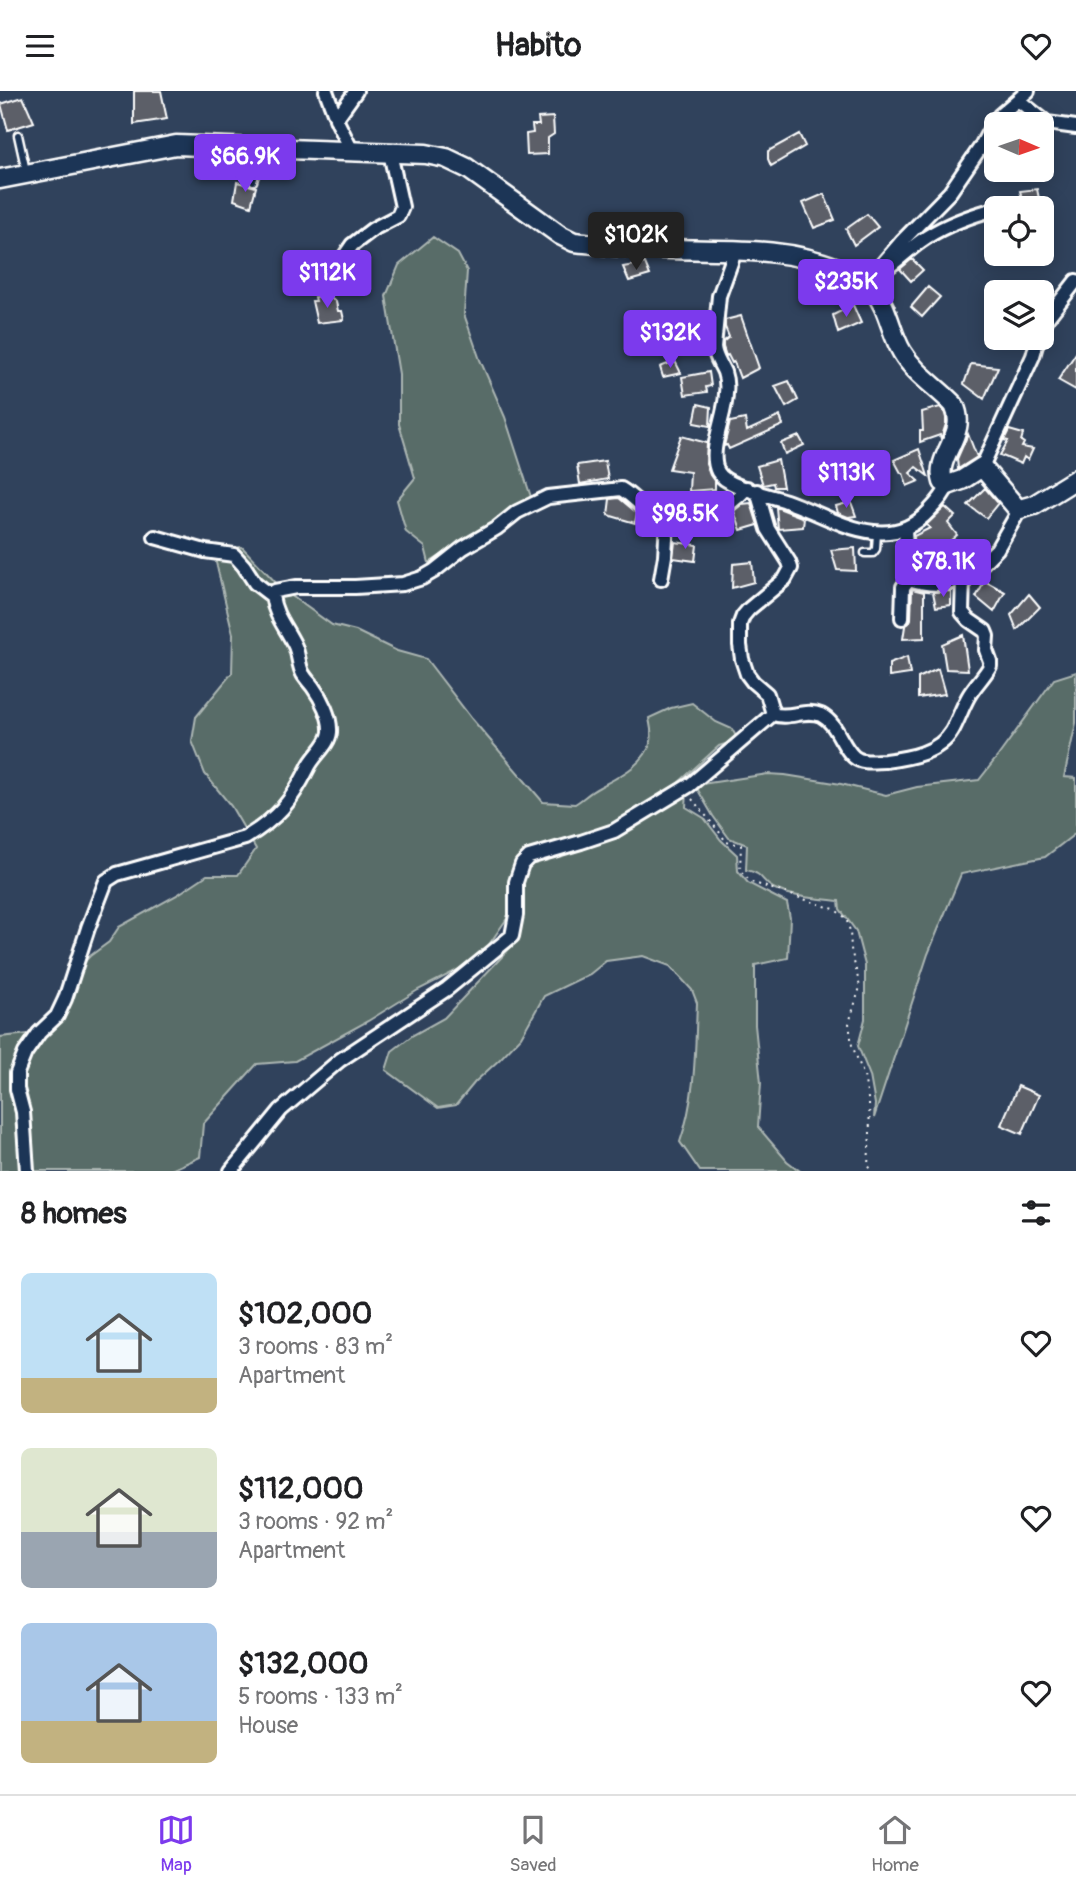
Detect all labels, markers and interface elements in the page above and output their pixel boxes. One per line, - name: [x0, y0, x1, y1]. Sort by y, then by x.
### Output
- text: Habito: [495, 26, 581, 66]
- icon: menu: [21, 27, 59, 65]
- icon: heart: [1017, 27, 1055, 65]
- north arrow: [984, 112, 1054, 182]
- map controls: [984, 112, 1054, 350]
- pin: $66.9K: [188, 134, 302, 194]
- text: $66.9K: [210, 142, 280, 171]
- button: locate: [984, 196, 1054, 266]
- pin: $102K: [587, 213, 685, 272]
- text: $102K: [604, 220, 668, 249]
- pin: $112K: [278, 251, 376, 310]
- text: $112K: [298, 258, 356, 287]
- pin: $235K: [797, 259, 895, 319]
- text: $235K: [814, 267, 878, 296]
- button: layers: [984, 280, 1054, 350]
- pin: $132K: [621, 310, 719, 370]
- text: $132K: [639, 318, 701, 347]
- pin: $113K: [797, 451, 895, 510]
- text: $113K: [817, 458, 875, 487]
- pin: $98.5K: [628, 491, 742, 551]
- text: $98.5K: [651, 499, 719, 528]
- pin: $78.1K: [886, 539, 1000, 599]
- text: $78.1K: [911, 547, 975, 576]
- icon: filters: [1017, 1194, 1055, 1232]
- text: 8 homes: [21, 1195, 127, 1232]
- text: $102,000: [238, 1295, 372, 1332]
- icon: home: [77, 1301, 161, 1385]
- icon: heart: [1017, 1324, 1055, 1362]
- text: 3 rooms · 83 m²: [238, 1332, 393, 1361]
- text: Apartment: [238, 1361, 345, 1390]
- text: $112,000: [238, 1470, 364, 1507]
- icon: home: [77, 1476, 161, 1560]
- icon: heart: [1017, 1499, 1055, 1537]
- text: 3 rooms · 92 m²: [238, 1507, 393, 1536]
- text: Apartment: [238, 1536, 345, 1565]
- text: $132,000: [238, 1645, 369, 1682]
- icon: home: [77, 1651, 161, 1735]
- icon: heart: [1017, 1674, 1055, 1712]
- text: 5 rooms · 133 m²: [238, 1682, 403, 1711]
- text: House: [238, 1711, 298, 1740]
- tab: Map: [157, 1811, 195, 1877]
- tab: Saved: [509, 1811, 557, 1877]
- tab: Home: [871, 1811, 919, 1877]

